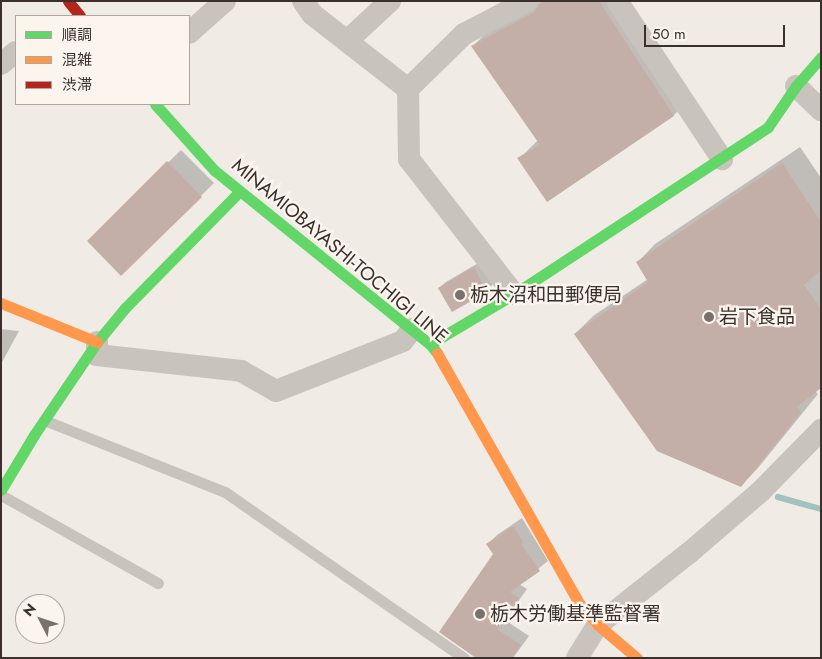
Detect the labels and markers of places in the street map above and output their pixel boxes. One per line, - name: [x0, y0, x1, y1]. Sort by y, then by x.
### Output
- place label: 栃木沼和田郵便局: [470, 284, 622, 306]
- marker: 栃木沼和田郵便局: [454, 289, 466, 301]
- place label: 岩下食品: [719, 306, 795, 328]
- marker: 岩下食品: [703, 311, 715, 323]
- place label: 栃木労働基準監督署: [490, 603, 661, 625]
- marker: 栃木労働基準監督署: [474, 608, 486, 620]

